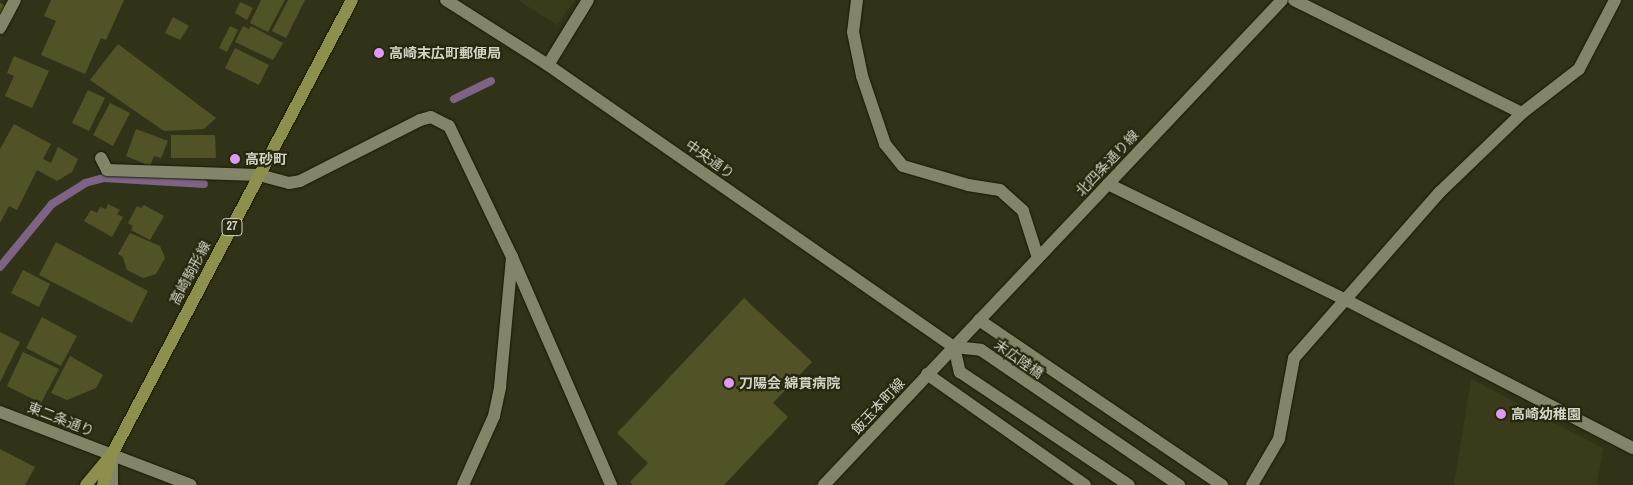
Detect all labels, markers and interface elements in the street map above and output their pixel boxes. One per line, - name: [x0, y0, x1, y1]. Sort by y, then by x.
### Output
- place label: 高崎末広町郵便局: [389, 45, 501, 61]
- marker: 高崎末広町郵便局: [373, 47, 385, 59]
- street label: 北四条通り線: [1072, 127, 1142, 199]
- street label: 中央通り: [682, 136, 738, 182]
- place label: 高砂町: [245, 151, 287, 167]
- marker: 高砂町: [229, 153, 241, 165]
- road number: 27: [221, 218, 243, 236]
- street label: 高崎駒形線: [166, 238, 214, 308]
- street label: 末広陸橋: [991, 336, 1047, 382]
- place label: 刀陽会 綿貫病院: [739, 375, 840, 391]
- street label: 飯玉本町線: [848, 375, 908, 437]
- marker: 刀陽会 綿貫病院: [723, 377, 735, 389]
- street label: 東二条通り: [25, 399, 97, 439]
- place label: 高崎幼稚園: [1511, 406, 1581, 422]
- marker: 高崎幼稚園: [1495, 408, 1507, 420]

